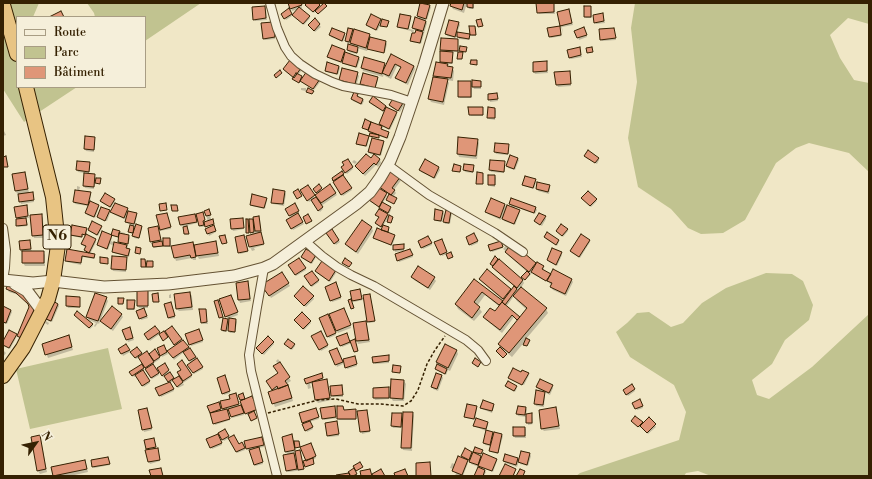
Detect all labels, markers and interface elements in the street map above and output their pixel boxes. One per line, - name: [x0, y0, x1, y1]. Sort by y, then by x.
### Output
- legend: [16, 16, 146, 88]
- text: Route: [54, 25, 86, 40]
- text: Parc: [54, 45, 79, 60]
- text: Bâtiment: [54, 65, 105, 80]
- road number: N6: [43, 225, 71, 249]
- north arrow: [16, 423, 56, 463]
- text: N: [38, 429, 54, 444]

